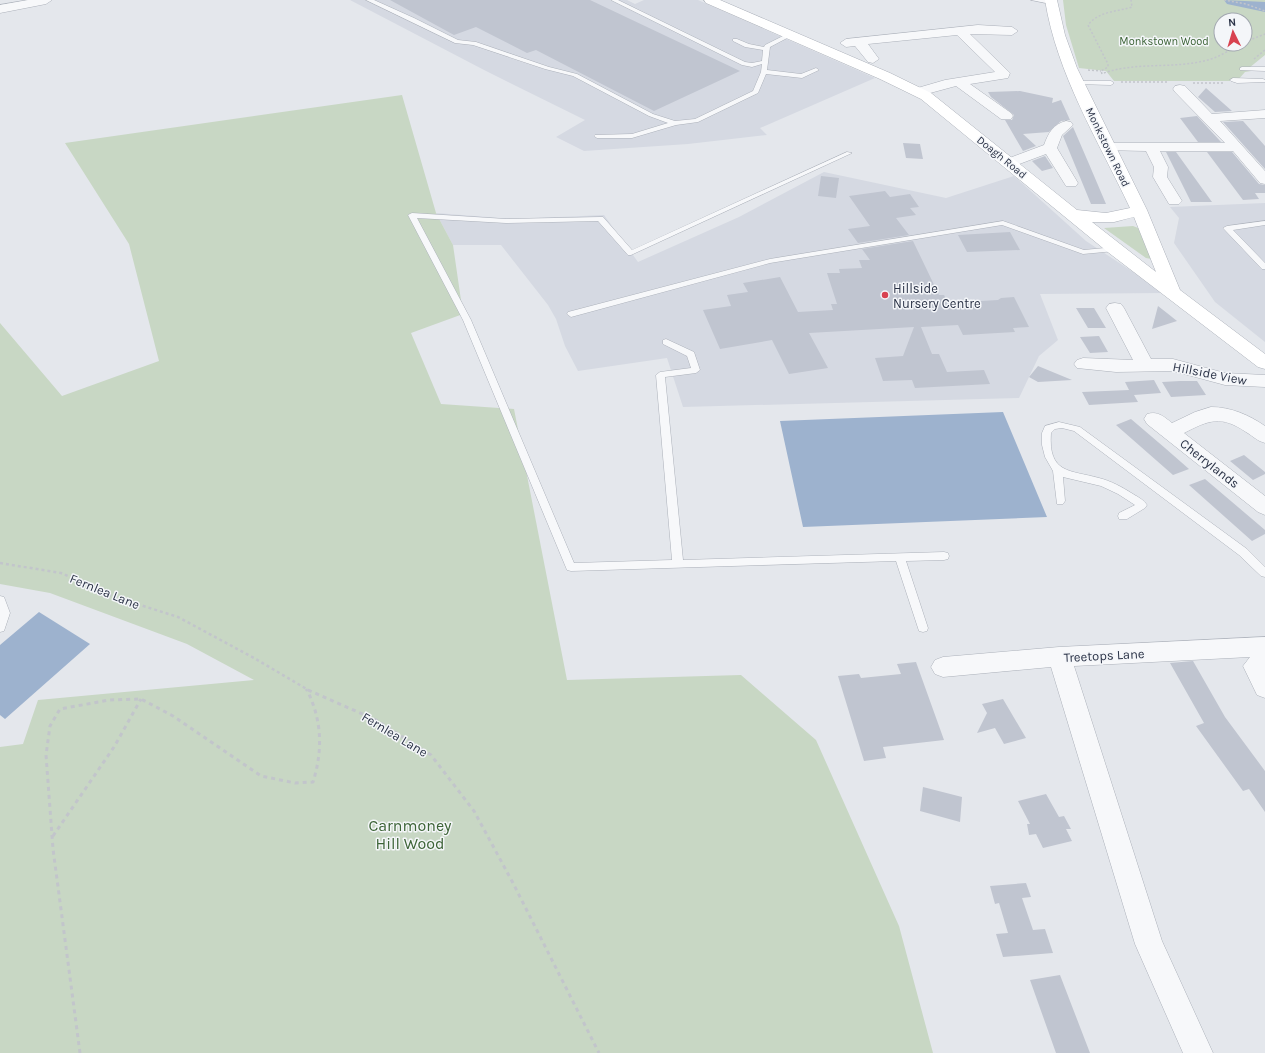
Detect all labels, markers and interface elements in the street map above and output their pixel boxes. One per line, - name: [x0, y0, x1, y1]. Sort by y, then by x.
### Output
- north arrow: [1213, 12, 1253, 52]
- text: N: [1228, 16, 1237, 29]
- park label: Monkstown Wood: [1119, 35, 1209, 48]
- street label: Monkstown Road: [1083, 105, 1132, 189]
- street label: Doagh Road: [974, 133, 1029, 181]
- place label: Hillside Nursery Centre: [893, 281, 981, 311]
- marker: Hillside Nursery Centre: [880, 290, 890, 300]
- street label: Hillside View: [1172, 359, 1249, 388]
- street label: Cherrylands: [1177, 436, 1242, 491]
- street label: Fernlea Lane: [68, 571, 142, 612]
- street label: Treetops Lane: [1063, 646, 1145, 665]
- street label: Fernlea Lane: [359, 709, 431, 760]
- park label: Carnmoney Hill Wood: [368, 816, 452, 853]

